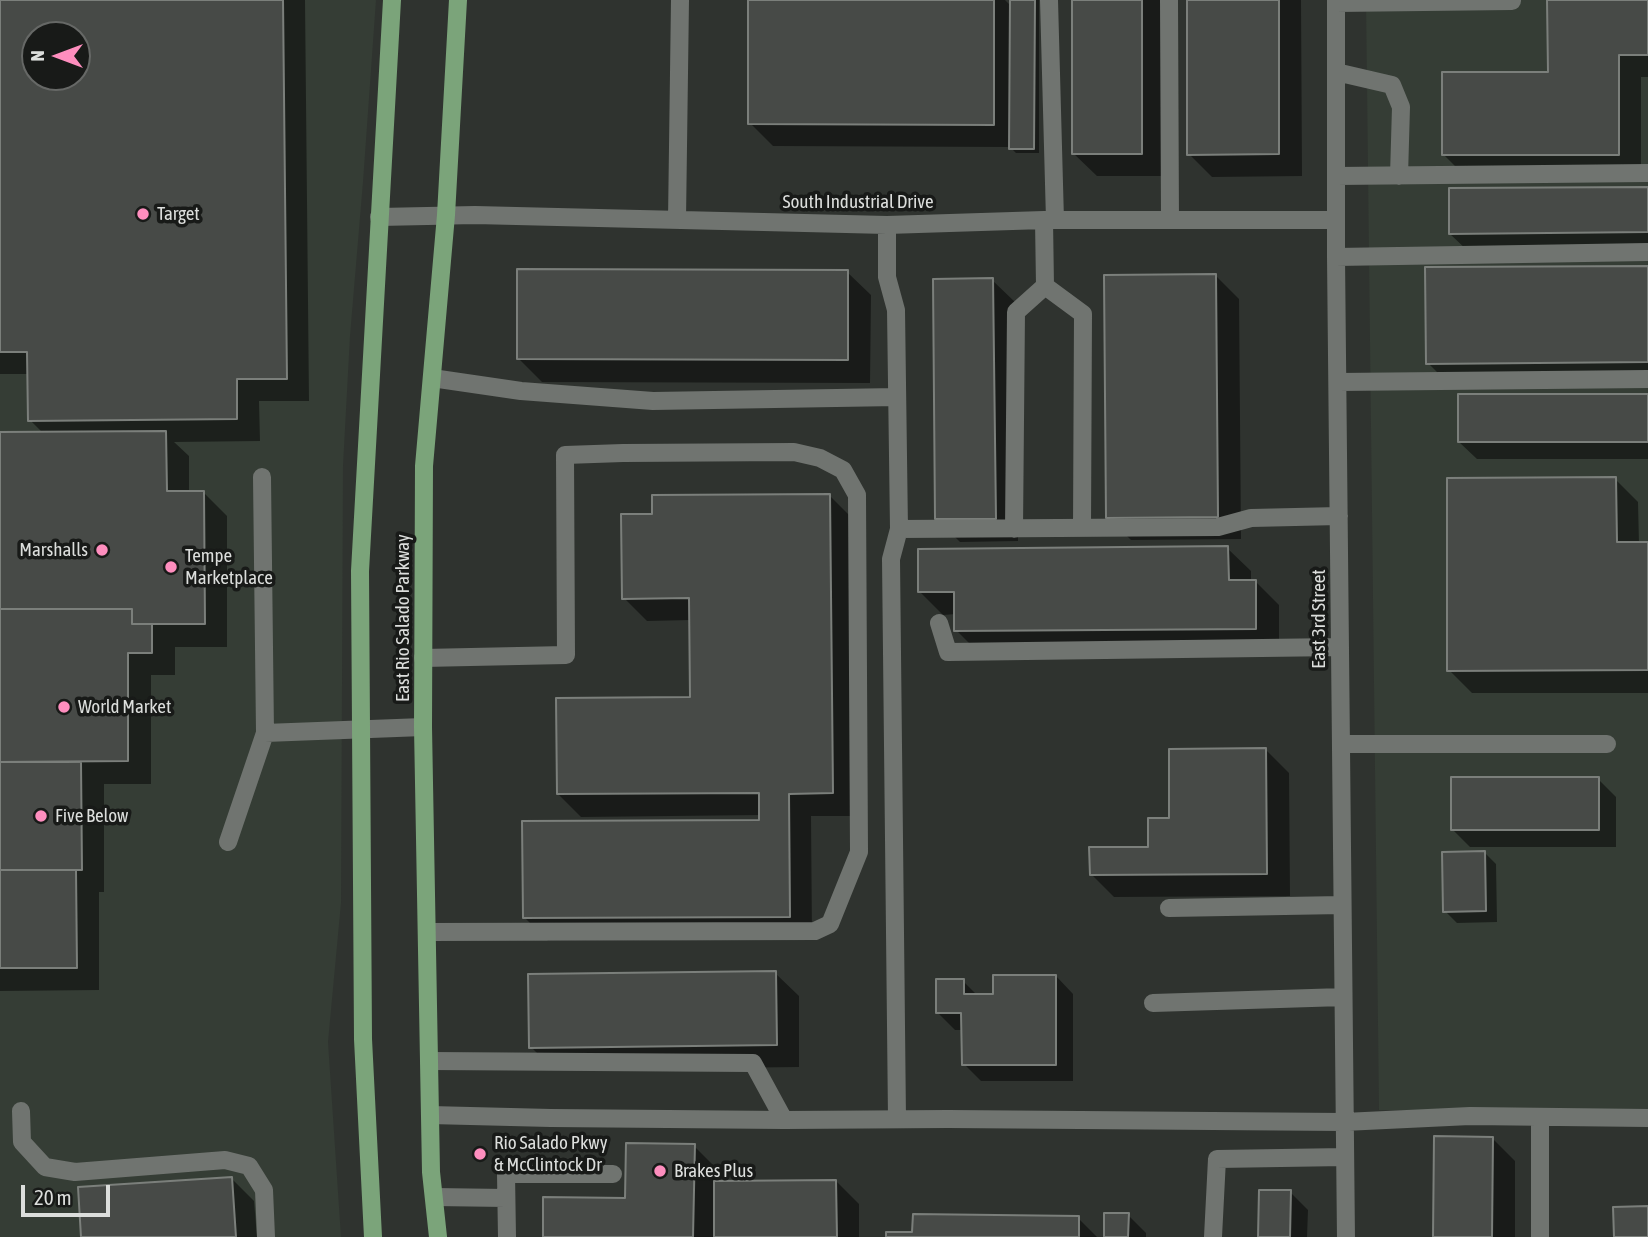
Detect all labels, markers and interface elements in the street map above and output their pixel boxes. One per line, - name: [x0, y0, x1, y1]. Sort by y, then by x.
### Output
- north arrow: [21, 21, 91, 91]
- text: N: [26, 50, 48, 62]
- street label: South Industrial Drive: [782, 191, 934, 213]
- place label: Target: [157, 203, 200, 225]
- marker: Target: [135, 206, 151, 222]
- street label: East Rio Salado Parkway: [392, 534, 414, 702]
- place label: Marshalls: [19, 539, 88, 561]
- marker: Marshalls: [94, 542, 110, 558]
- place label: Tempe Marketplace: [185, 545, 273, 589]
- marker: Tempe Marketplace: [163, 559, 179, 575]
- street label: East 3rd Street: [1308, 569, 1330, 669]
- place label: World Market: [78, 696, 171, 718]
- marker: World Market: [56, 699, 72, 715]
- place label: Five Below: [55, 805, 128, 827]
- marker: Five Below: [33, 808, 49, 824]
- place label: Rio Salado Pkwy & McClintock Dr: [494, 1132, 607, 1176]
- marker: Rio Salado Pkwy & McClintock Dr: [472, 1146, 488, 1162]
- place label: Brakes Plus: [674, 1160, 753, 1182]
- marker: Brakes Plus: [652, 1163, 668, 1179]
- scale bar: [24, 1170, 114, 1214]
- text: 20 m: [34, 1185, 72, 1209]

